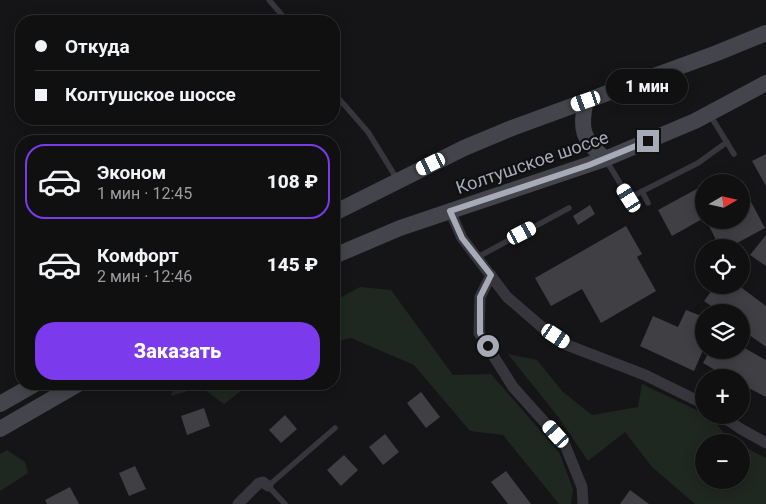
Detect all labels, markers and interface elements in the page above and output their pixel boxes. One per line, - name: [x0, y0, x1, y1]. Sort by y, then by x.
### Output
- text: Откуда: [65, 35, 130, 58]
- callout: 1 мин: [607, 68, 689, 104]
- text: 1 мин: [625, 77, 669, 96]
- text: Колтушское шоссе: [65, 83, 236, 106]
- car: [569, 89, 602, 113]
- street label: Колтушское шоссе: [453, 126, 611, 198]
- route end: [637, 130, 659, 152]
- car: [414, 151, 447, 177]
- icon: car: [37, 159, 82, 204]
- text: Эконом: [97, 161, 166, 184]
- text: 108 ₽: [267, 170, 318, 193]
- north arrow: [695, 174, 750, 229]
- map controls: [695, 174, 750, 489]
- car: [614, 181, 643, 215]
- text: 1 мин · 12:45: [97, 184, 192, 203]
- car: [505, 219, 538, 247]
- button: locate: [695, 239, 750, 294]
- icon: car: [37, 242, 82, 287]
- text: Комфорт: [97, 244, 179, 267]
- text: 145 ₽: [267, 253, 318, 276]
- text: 2 мин · 12:46: [97, 267, 192, 286]
- button: layers: [695, 304, 750, 359]
- car: [539, 321, 572, 351]
- button: Заказать: [35, 322, 320, 380]
- route start: [477, 335, 499, 357]
- button: +: [695, 369, 750, 424]
- car: [540, 418, 571, 450]
- button: −: [695, 434, 750, 489]

